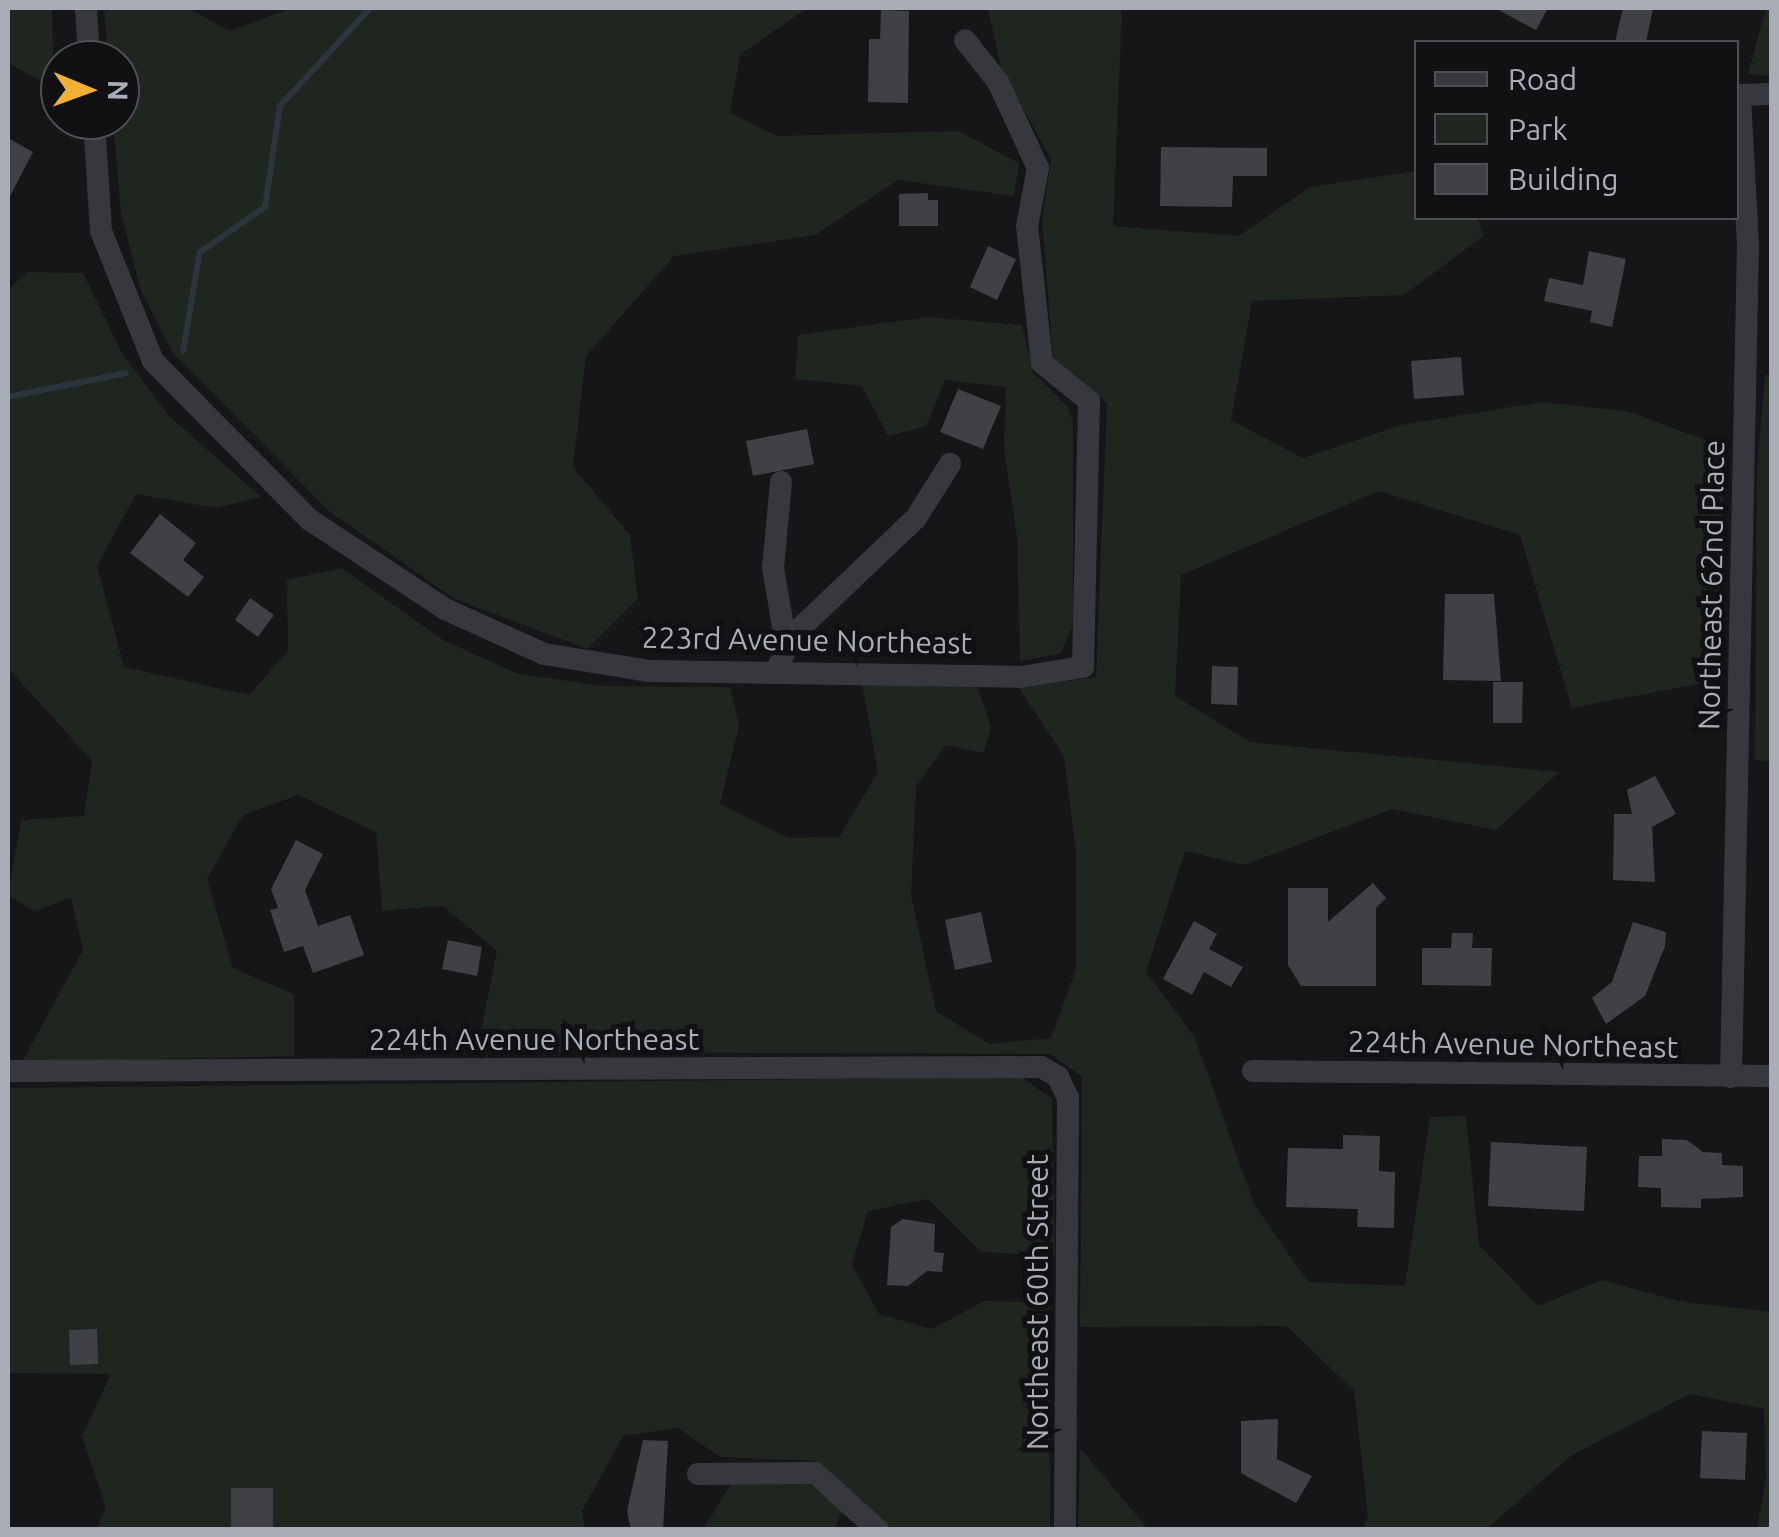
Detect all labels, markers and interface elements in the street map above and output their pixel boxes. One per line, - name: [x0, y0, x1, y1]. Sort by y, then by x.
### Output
- north arrow: [40, 40, 140, 140]
- legend: [1414, 40, 1739, 220]
- text: Road: [1508, 62, 1577, 96]
- text: N: [103, 80, 134, 101]
- text: Park: [1508, 112, 1568, 146]
- text: Building: [1508, 162, 1619, 196]
- street label: Northeast 62nd Place: [1690, 440, 1732, 730]
- street label: 223rd Avenue Northeast: [641, 619, 973, 661]
- street label: 224th Avenue Northeast: [369, 1021, 699, 1057]
- street label: 224th Avenue Northeast: [1347, 1023, 1679, 1065]
- street label: Northeast 60th Street: [1019, 1154, 1055, 1450]

